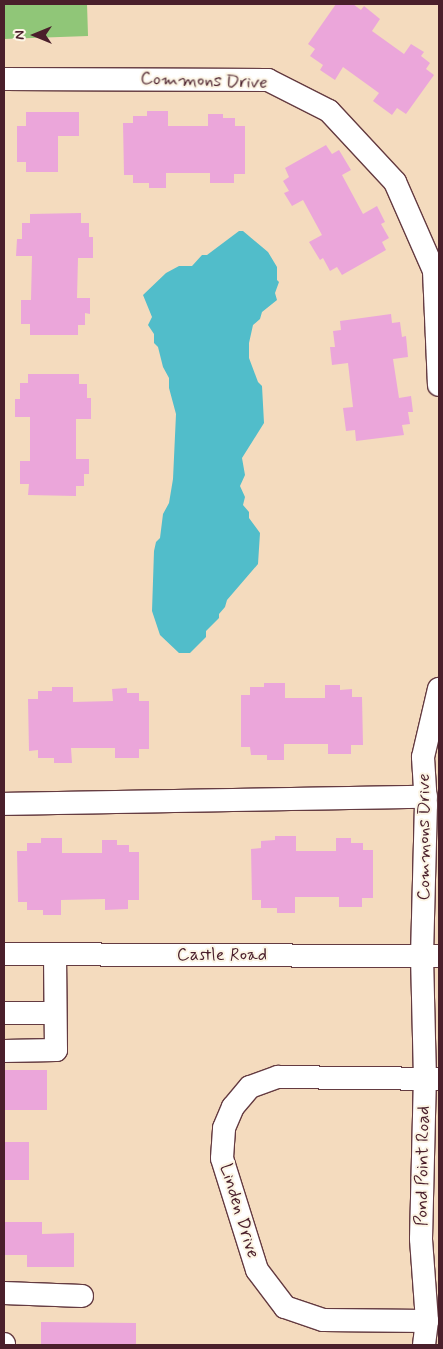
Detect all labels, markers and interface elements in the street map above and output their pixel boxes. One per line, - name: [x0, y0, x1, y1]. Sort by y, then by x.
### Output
- north arrow: [10, 10, 60, 60]
- text: N: [11, 30, 29, 40]
- street label: Commons Drive: [141, 68, 267, 94]
- street label: Commons Drive: [413, 774, 435, 900]
- street label: Castle Road: [178, 944, 266, 966]
- street label: Pond Point Road: [411, 1106, 435, 1226]
- street label: Linden Drive: [215, 1162, 263, 1260]

